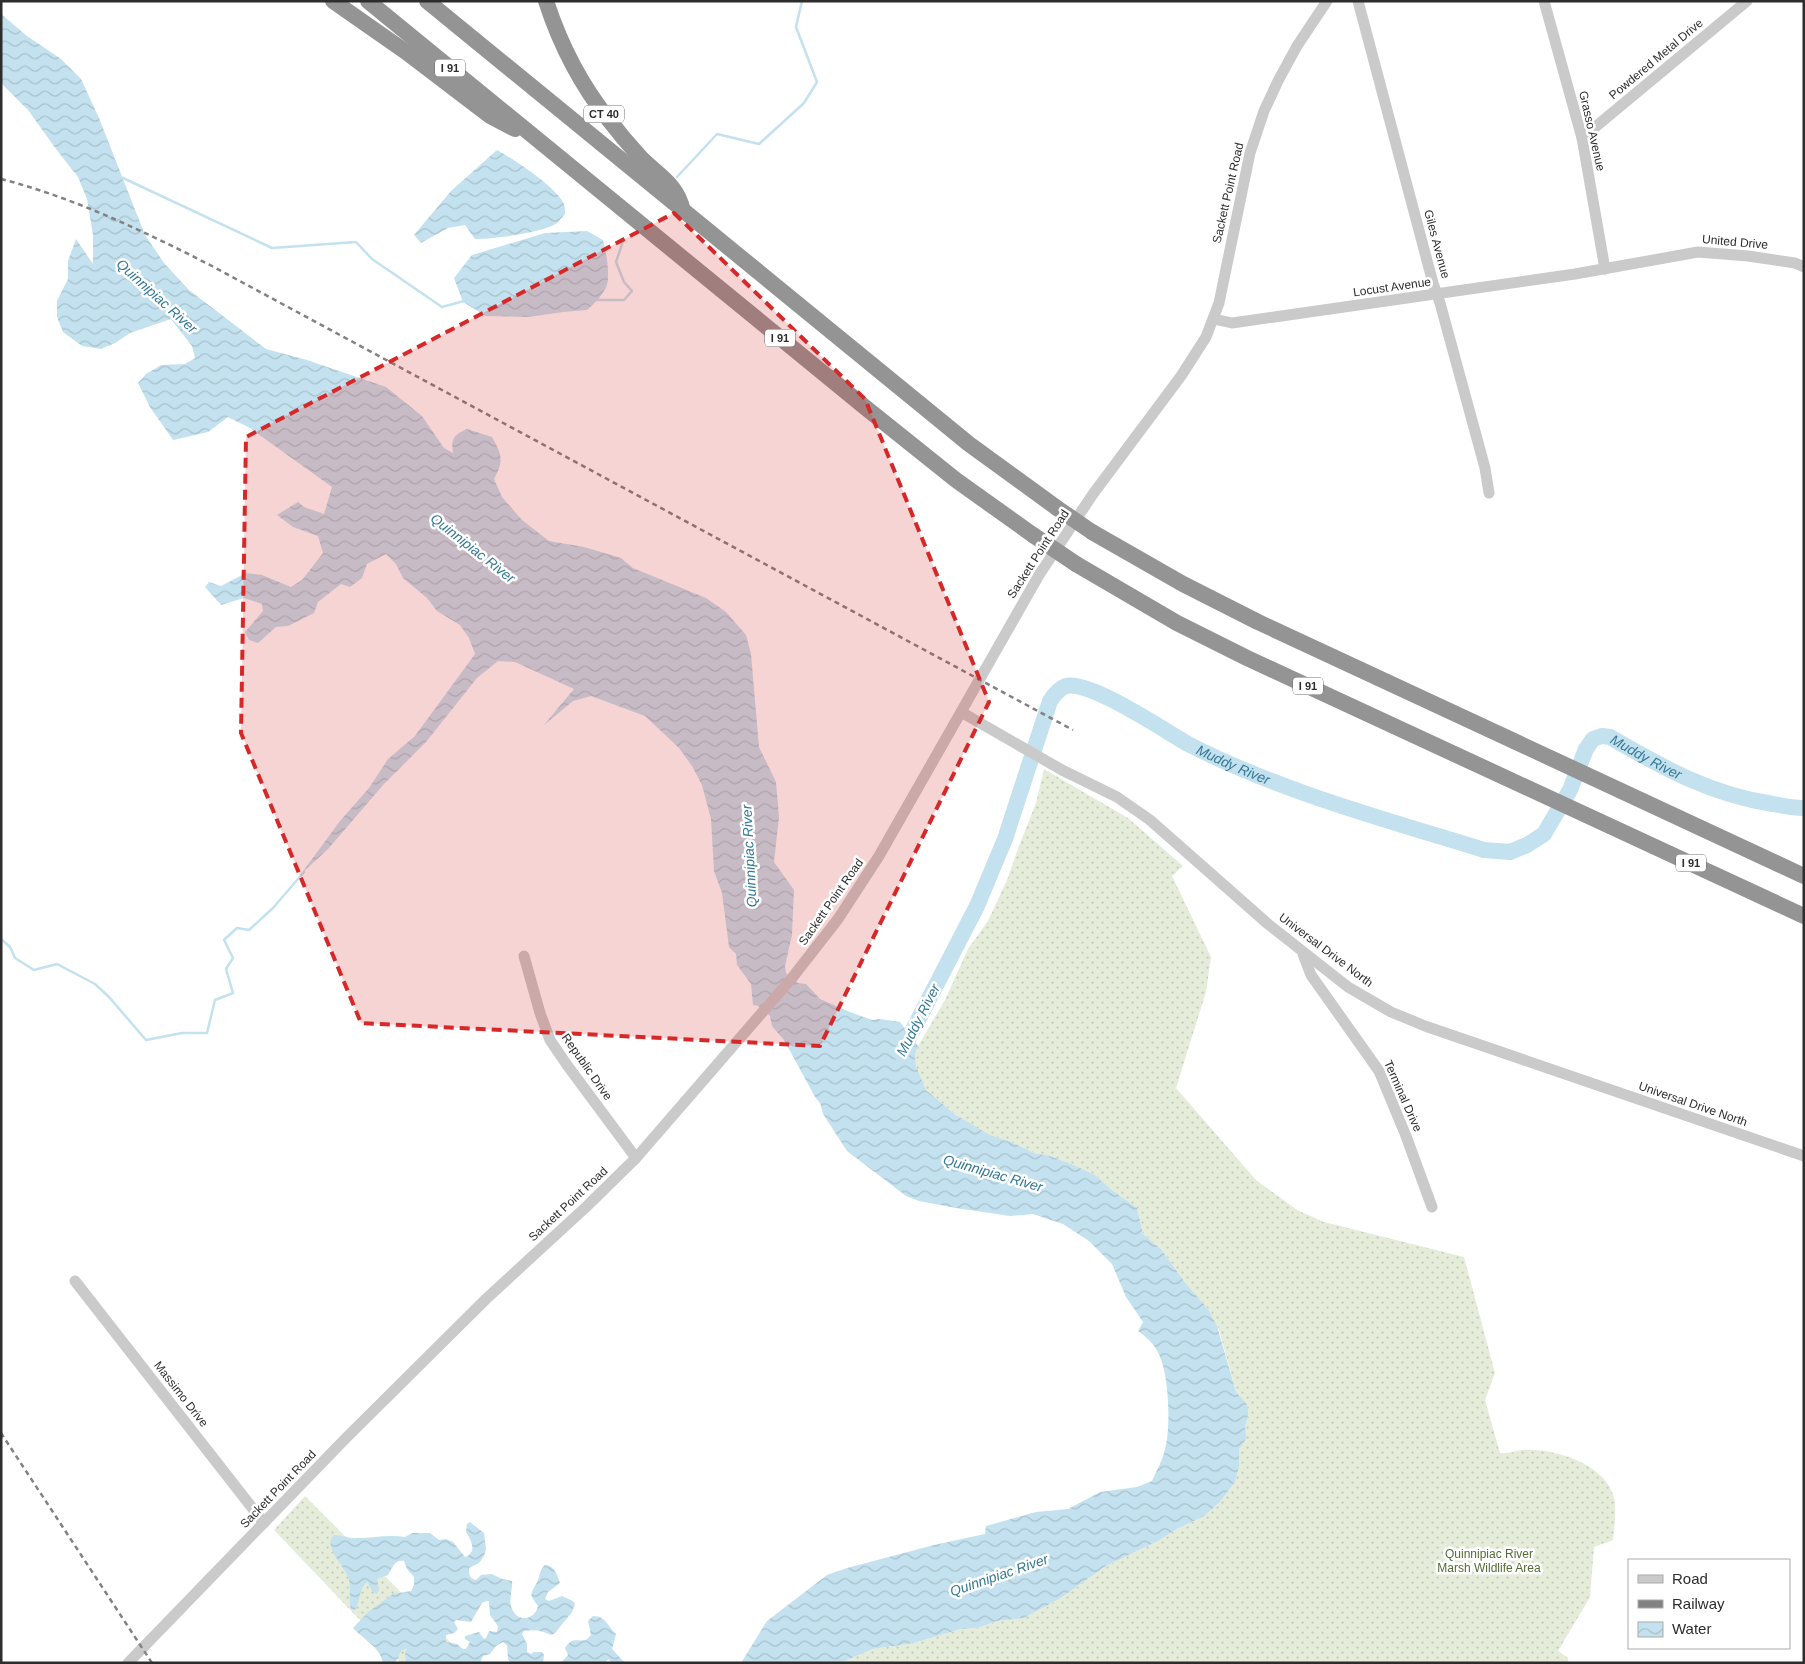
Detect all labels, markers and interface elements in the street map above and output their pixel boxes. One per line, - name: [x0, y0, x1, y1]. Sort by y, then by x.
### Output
- street label: Powdered Metal Drive: [1606, 15, 1706, 102]
- road number: I 91: [435, 59, 465, 76]
- street label: Grasso Avenue: [1576, 90, 1608, 173]
- road number: CT 40: [584, 106, 624, 122]
- street label: Sackett Point Road: [1210, 141, 1246, 245]
- street label: Giles Avenue: [1421, 208, 1453, 280]
- street label: United Drive: [1701, 232, 1769, 252]
- water label: Quinnipiac River: [113, 256, 202, 337]
- street label: Locust Avenue: [1352, 275, 1432, 299]
- road number: I 91: [765, 329, 795, 346]
- street label: Sackett Point Road: [1004, 507, 1072, 601]
- water label: Quinnipiac River: [428, 510, 519, 587]
- road number: I 91: [1293, 678, 1323, 694]
- water label: Muddy River: [1608, 731, 1686, 783]
- water label: Muddy River: [1194, 742, 1274, 788]
- water label: Quinnipiac River: [738, 803, 760, 908]
- road number: I 91: [1676, 854, 1706, 871]
- street label: Sackett Point Road: [796, 856, 866, 948]
- street label: Universal Drive North: [1276, 910, 1376, 990]
- water label: Muddy River: [893, 980, 944, 1059]
- street label: Republic Drive: [559, 1031, 615, 1103]
- street label: Terminal Drive: [1381, 1058, 1425, 1134]
- street label: Universal Drive North: [1637, 1079, 1749, 1129]
- water label: Quinnipiac River: [941, 1151, 1046, 1195]
- street label: Sackett Point Road: [526, 1164, 610, 1244]
- street label: Massimo Drive: [151, 1358, 211, 1430]
- street label: Sackett Point Road: [237, 1447, 319, 1531]
- park label: Quinnipiac River Marsh Wildlife Area: [1437, 1547, 1541, 1575]
- water label: Quinnipiac River: [948, 1550, 1051, 1599]
- legend: [1628, 1559, 1790, 1649]
- text: Road: [1672, 1570, 1708, 1587]
- text: Railway: [1672, 1595, 1725, 1612]
- text: Water: [1672, 1620, 1711, 1637]

